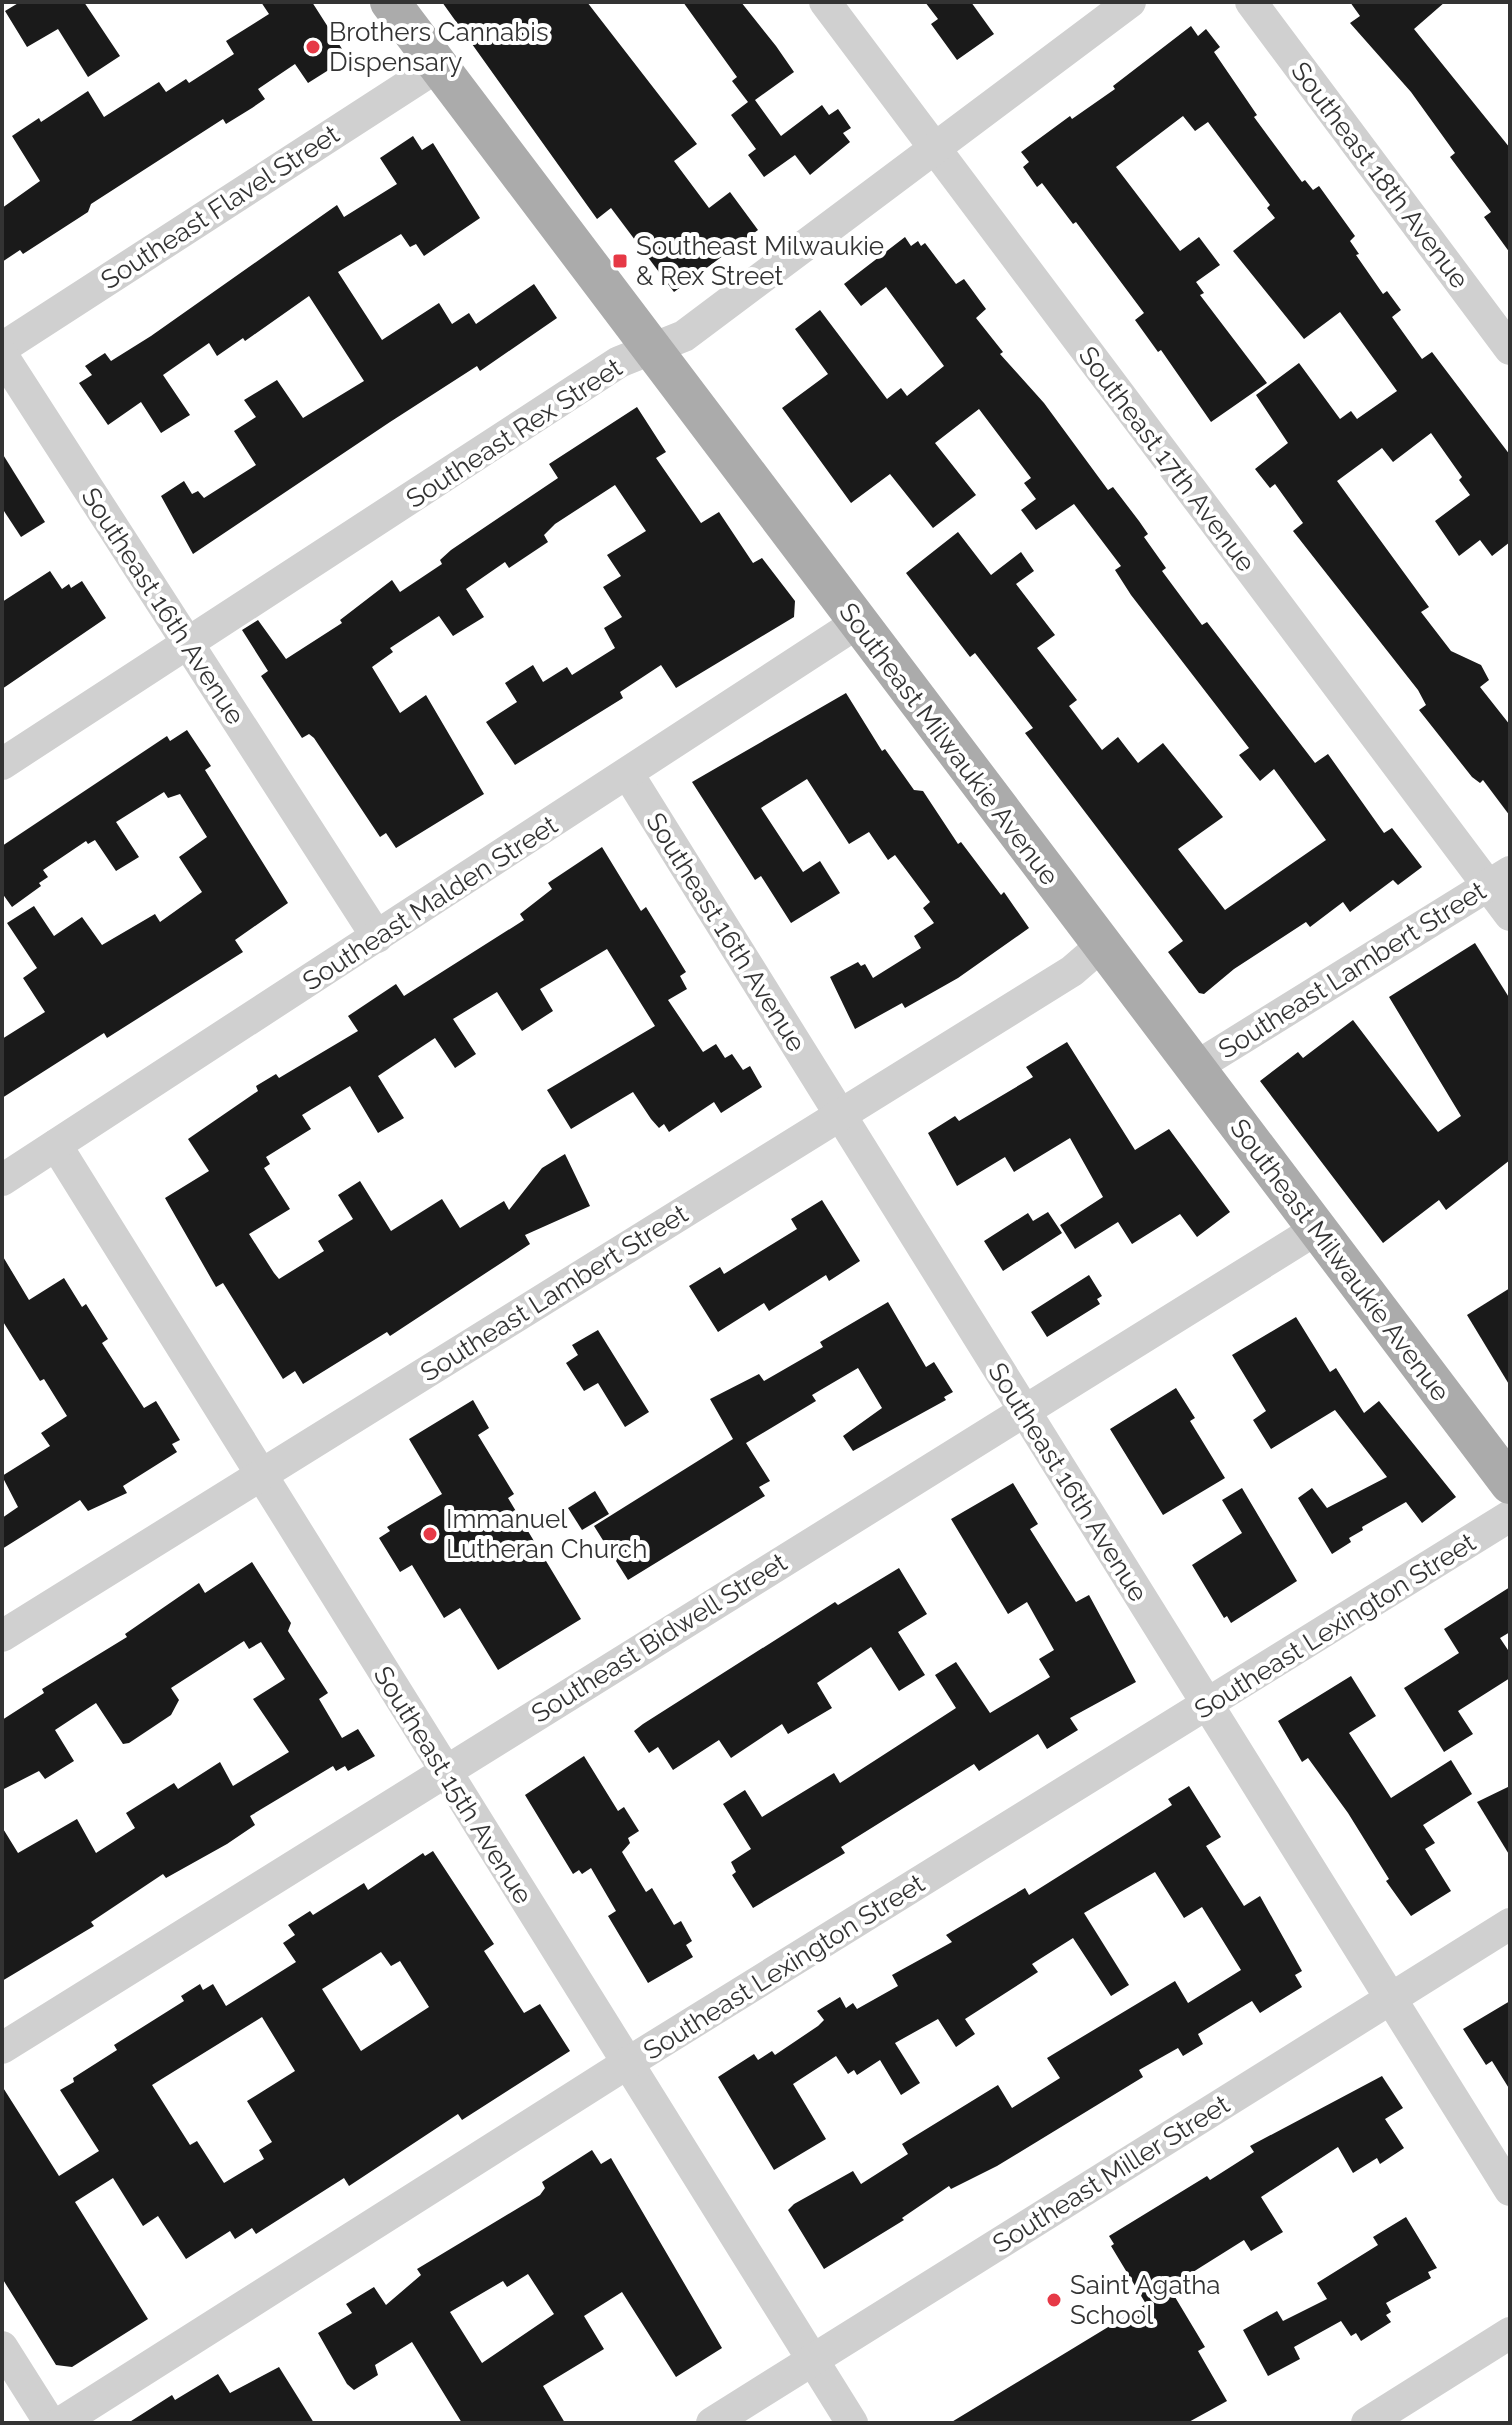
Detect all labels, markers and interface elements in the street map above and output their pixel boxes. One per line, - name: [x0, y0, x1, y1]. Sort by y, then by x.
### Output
- place label: Brothers Cannabis Dispensary: [329, 17, 549, 77]
- marker: Brothers Cannabis Dispensary: [304, 38, 322, 56]
- street label: Southeast 18th Avenue: [1285, 56, 1475, 294]
- street label: Southeast Flavel Street: [95, 119, 345, 295]
- place label: Southeast Milwaukie & Rex Street: [636, 231, 884, 291]
- marker: Southeast Milwaukie & Rex Street: [611, 252, 629, 270]
- street label: Southeast 17th Avenue: [1073, 341, 1261, 577]
- street label: Southeast Rex Street: [401, 352, 628, 514]
- street label: Southeast 16th Avenue: [75, 482, 251, 730]
- street label: Southeast Milwaukie Avenue: [833, 597, 1065, 891]
- street label: Southeast 16th Avenue: [640, 807, 812, 1057]
- street label: Southeast Malden Street: [297, 809, 563, 996]
- street label: Southeast Lambert Street: [1213, 875, 1491, 1065]
- street label: Southeast Milwaukie Avenue: [1224, 1113, 1456, 1407]
- street label: Southeast Lambert Street: [415, 1198, 693, 1388]
- street label: Southeast 16th Avenue: [982, 1357, 1154, 1607]
- place label: Immanuel Lutheran Church: [446, 1504, 647, 1564]
- marker: Immanuel Lutheran Church: [421, 1525, 439, 1543]
- street label: Southeast Lexington Street: [1189, 1527, 1481, 1725]
- street label: Southeast Bidwell Street: [526, 1547, 792, 1729]
- street label: Southeast 15th Avenue: [368, 1661, 538, 1909]
- street label: Southeast Lexington Street: [638, 1868, 930, 2066]
- street label: Southeast Miller Street: [987, 2089, 1235, 2259]
- place label: Saint Agatha School: [1070, 2270, 1221, 2330]
- marker: Saint Agatha School: [1045, 2291, 1063, 2309]

